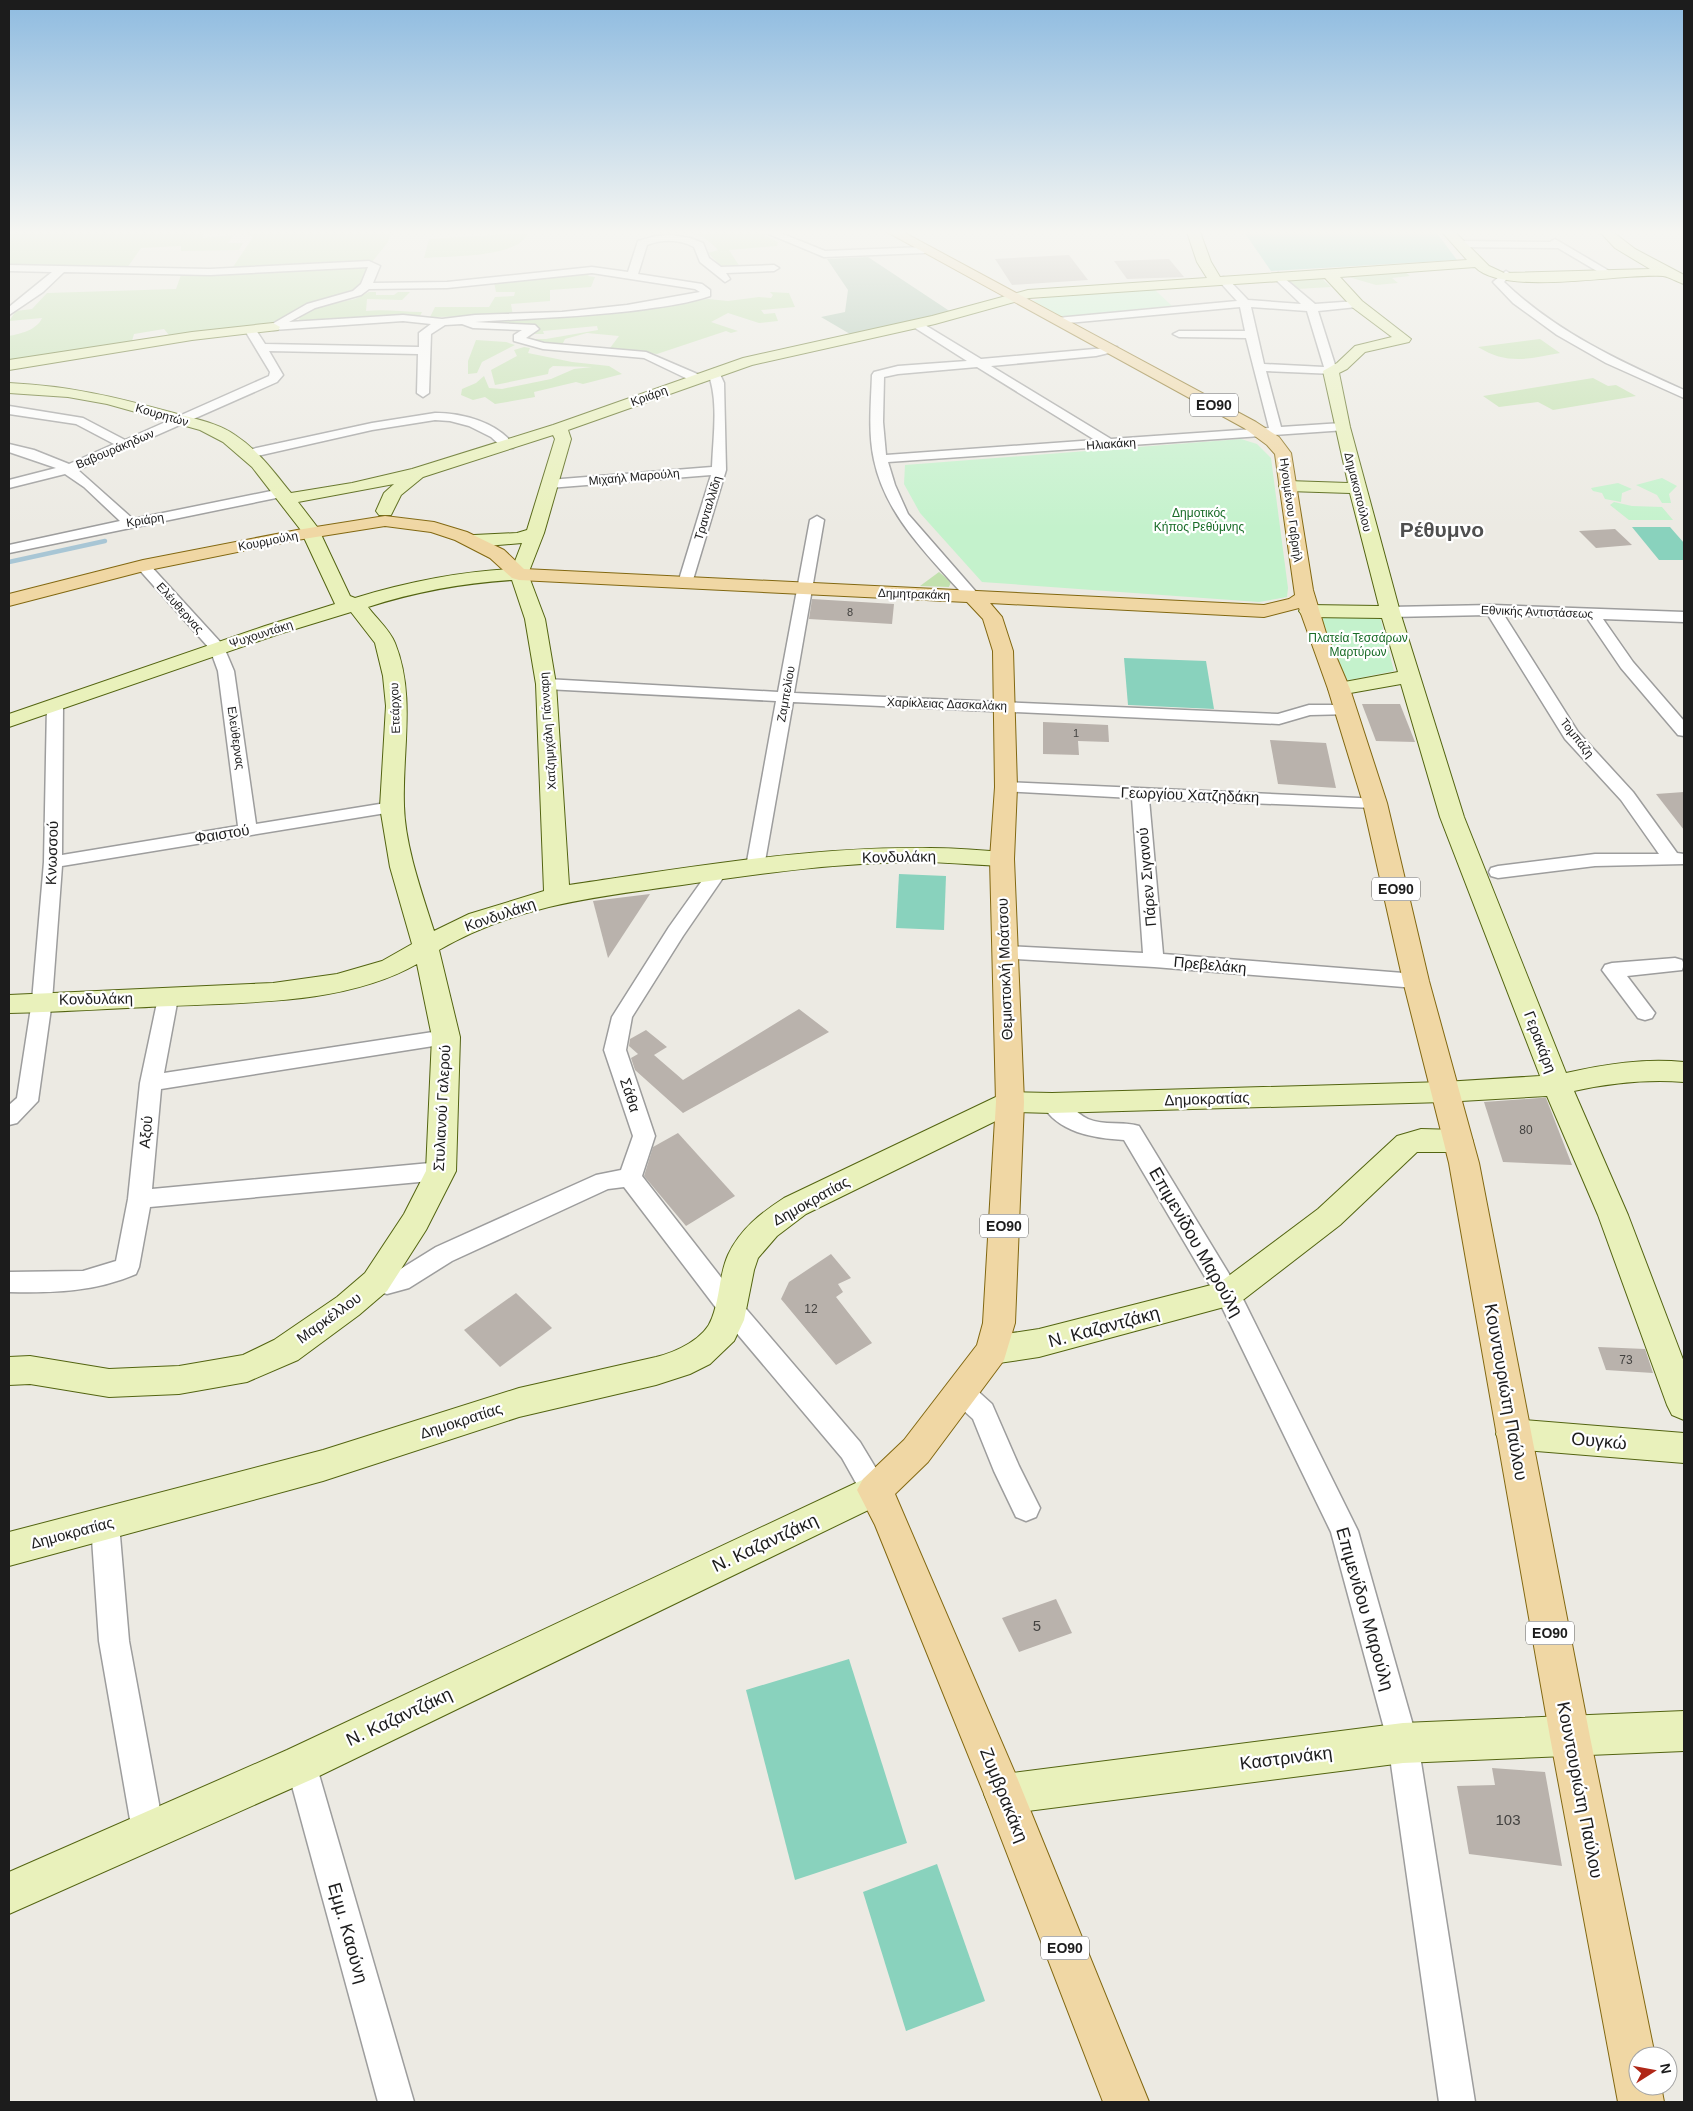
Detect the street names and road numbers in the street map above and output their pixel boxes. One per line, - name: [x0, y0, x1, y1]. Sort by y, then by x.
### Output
- street label: Κριάρη: [629, 383, 669, 409]
- road number: ΕΟ90: [1190, 394, 1238, 416]
- street label: Κουρητών: [134, 401, 190, 429]
- street label: Βαβουράκηδων: [74, 426, 156, 472]
- street label: Ηλιακάκη: [1086, 435, 1136, 453]
- street label: Δημακοπούλου: [1341, 451, 1375, 533]
- street label: Ηγουμένου Γαβριήλ: [1277, 457, 1305, 563]
- street label: Μιχαήλ Μαρούλη: [588, 466, 680, 488]
- street label: Τρανταλλίδη: [692, 474, 724, 542]
- street label: Κριάρη: [125, 510, 165, 530]
- street label: Κουρμούλη: [237, 528, 299, 554]
- street label: Ελέυθερνας: [154, 580, 207, 636]
- street label: Δημητρακάκη: [878, 586, 950, 602]
- street label: Εθνικής Αντιστάσεως: [1481, 603, 1594, 621]
- street label: Ψυχουντάκη: [227, 617, 295, 651]
- street label: Ζαμπελίου: [774, 665, 798, 723]
- street label: Χατζημιχάλη Γιάνναρη: [537, 672, 559, 790]
- street label: Ετεάρχου: [387, 682, 403, 734]
- street label: Χαρίκλειας Δασκαλάκη: [887, 695, 1007, 713]
- street label: Ελεύθερνας: [225, 706, 247, 771]
- street label: Τομπάζη: [1557, 715, 1597, 761]
- street label: Γεωργίου Χατζηδάκη: [1120, 784, 1260, 805]
- street label: Κνωσσού: [42, 821, 61, 885]
- street label: Φαιστού: [193, 821, 251, 846]
- street label: Πάρεν Σιγανού: [1134, 827, 1159, 927]
- street label: Κονδυλάκη: [862, 847, 936, 866]
- road number: ΕΟ90: [1372, 878, 1420, 901]
- street label: Κονδυλάκη: [462, 894, 538, 935]
- street label: Θεμιστοκλή Μοάτσου: [994, 898, 1015, 1040]
- street label: Πρεβελάκη: [1173, 953, 1247, 976]
- street label: Κονδυλάκη: [59, 989, 133, 1008]
- street label: Γερακάρη: [1521, 1008, 1560, 1075]
- street label: Στυλιανού Γαλερού: [430, 1044, 453, 1172]
- street label: Σάθα: [617, 1076, 644, 1114]
- street label: Δημοκρατίας: [1164, 1089, 1250, 1108]
- street label: Αξού: [136, 1115, 155, 1149]
- street label: Επιμενίδου Μαρούλη: [1145, 1164, 1247, 1320]
- street label: Δημοκρατίας: [769, 1172, 852, 1229]
- road number: ΕΟ90: [980, 1214, 1028, 1238]
- street label: Μαρκέλλου: [293, 1289, 364, 1347]
- street label: Κουντουριώτη Παύλου: [1481, 1302, 1531, 1482]
- street label: Ν. Καζαντζάκη: [1046, 1303, 1162, 1351]
- street label: Δημοκρατίας: [418, 1399, 504, 1442]
- street label: Ουγκώ: [1570, 1429, 1628, 1453]
- street label: Ν. Καζαντζάκη: [709, 1510, 821, 1576]
- street label: Δημοκρατίας: [29, 1513, 115, 1552]
- street label: Επιμενίδου Μαρούλη: [1332, 1525, 1398, 1693]
- road number: ΕΟ90: [1526, 1622, 1574, 1645]
- street label: Ν. Καζαντζάκη: [343, 1684, 455, 1750]
- street label: Κουντουριώτη Παύλου: [1553, 1700, 1607, 1880]
- street label: Καστρινάκη: [1239, 1742, 1333, 1774]
- street label: Ζυμβρακάκη: [976, 1745, 1032, 1845]
- street label: Εμμ. Καούνη: [324, 1880, 372, 1986]
- road number: ΕΟ90: [1041, 1936, 1089, 1960]

